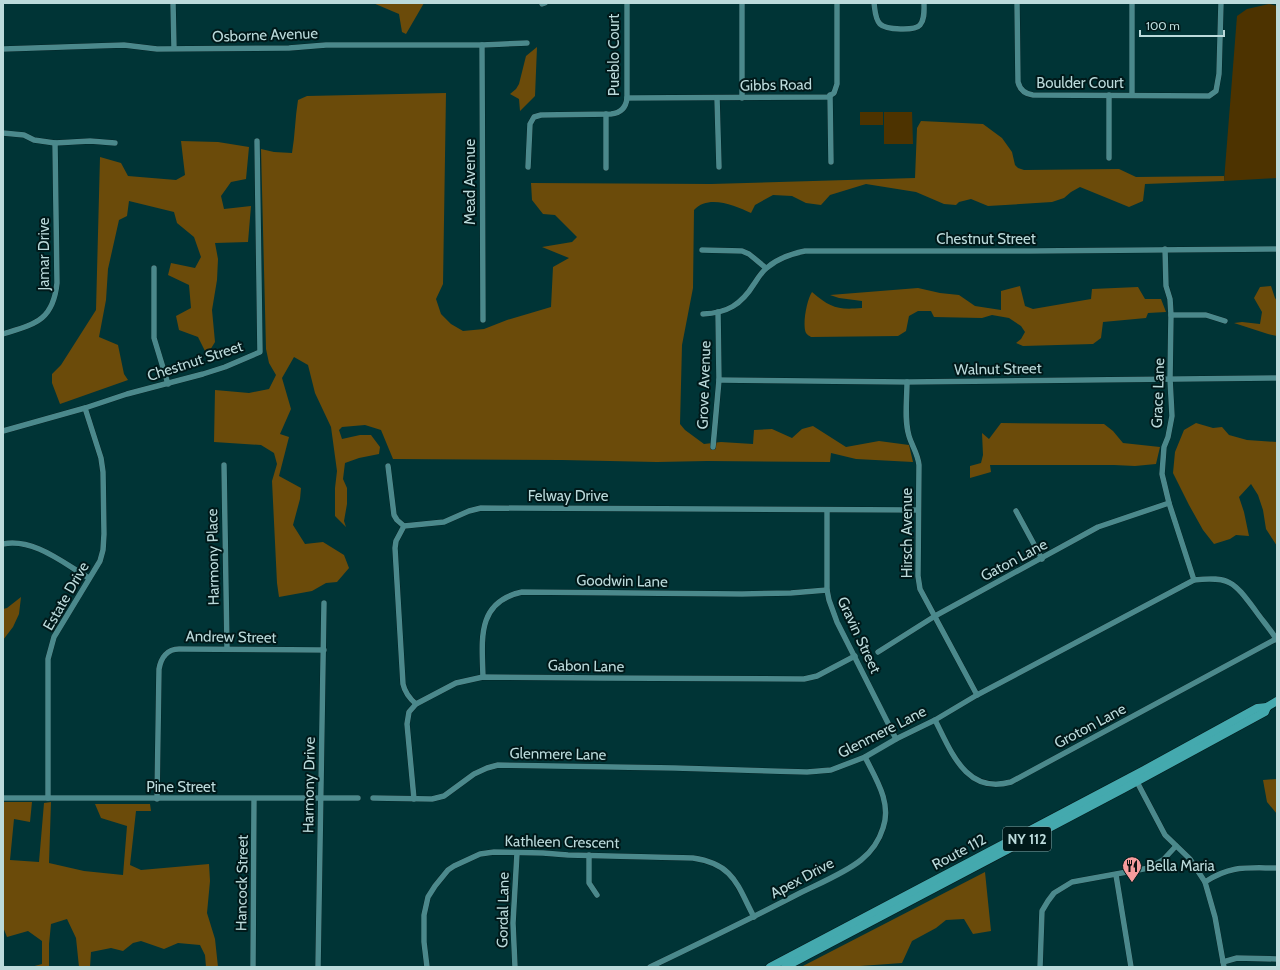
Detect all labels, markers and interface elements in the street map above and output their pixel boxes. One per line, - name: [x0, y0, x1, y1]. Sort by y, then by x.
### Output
- scale bar: [1140, 12, 1224, 38]
- street label: Pueblo Court: [605, 14, 623, 96]
- text: 100 m: [1146, 18, 1180, 33]
- street label: Osborne Avenue: [212, 24, 319, 46]
- street label: Boulder Court: [1036, 74, 1124, 92]
- street label: Gibbs Road: [740, 75, 812, 95]
- street label: Mead Avenue: [461, 139, 479, 225]
- street label: Jamar Drive: [35, 217, 53, 292]
- street label: Chestnut Street: [936, 230, 1036, 248]
- street label: Chestnut Street: [145, 337, 245, 385]
- street label: Grove Avenue: [693, 340, 715, 430]
- street label: Grace Lane: [1148, 357, 1168, 428]
- street label: Walnut Street: [954, 359, 1042, 379]
- street label: Felway Drive: [528, 487, 609, 505]
- street label: Hirsch Avenue: [898, 487, 916, 578]
- street label: Harmony Place: [203, 508, 223, 605]
- street label: Gaton Lane: [978, 535, 1051, 585]
- street label: Estate Drive: [39, 558, 93, 634]
- street label: Goodwin Lane: [576, 571, 668, 591]
- street label: Gravin Street: [833, 594, 885, 676]
- street label: Andrew Street: [185, 627, 277, 647]
- street label: Gabon Lane: [548, 656, 625, 676]
- street label: Groton Lane: [1051, 699, 1129, 752]
- street label: Glenmere Lane: [835, 702, 929, 762]
- street label: Harmony Drive: [299, 736, 319, 833]
- street label: Glenmere Lane: [509, 744, 607, 764]
- street label: Pine Street: [146, 778, 216, 796]
- road number: NY 112: [1003, 827, 1051, 851]
- street label: Route 112: [929, 830, 989, 874]
- street label: Kathleen Crescent: [505, 832, 619, 852]
- street label: Hancock Street: [232, 835, 252, 931]
- street label: Apex Drive: [767, 854, 837, 902]
- restaurant icon: Bella Maria: [1121, 855, 1143, 883]
- place label: Bella Maria: [1146, 857, 1215, 875]
- street label: Gordal Lane: [493, 872, 513, 948]

